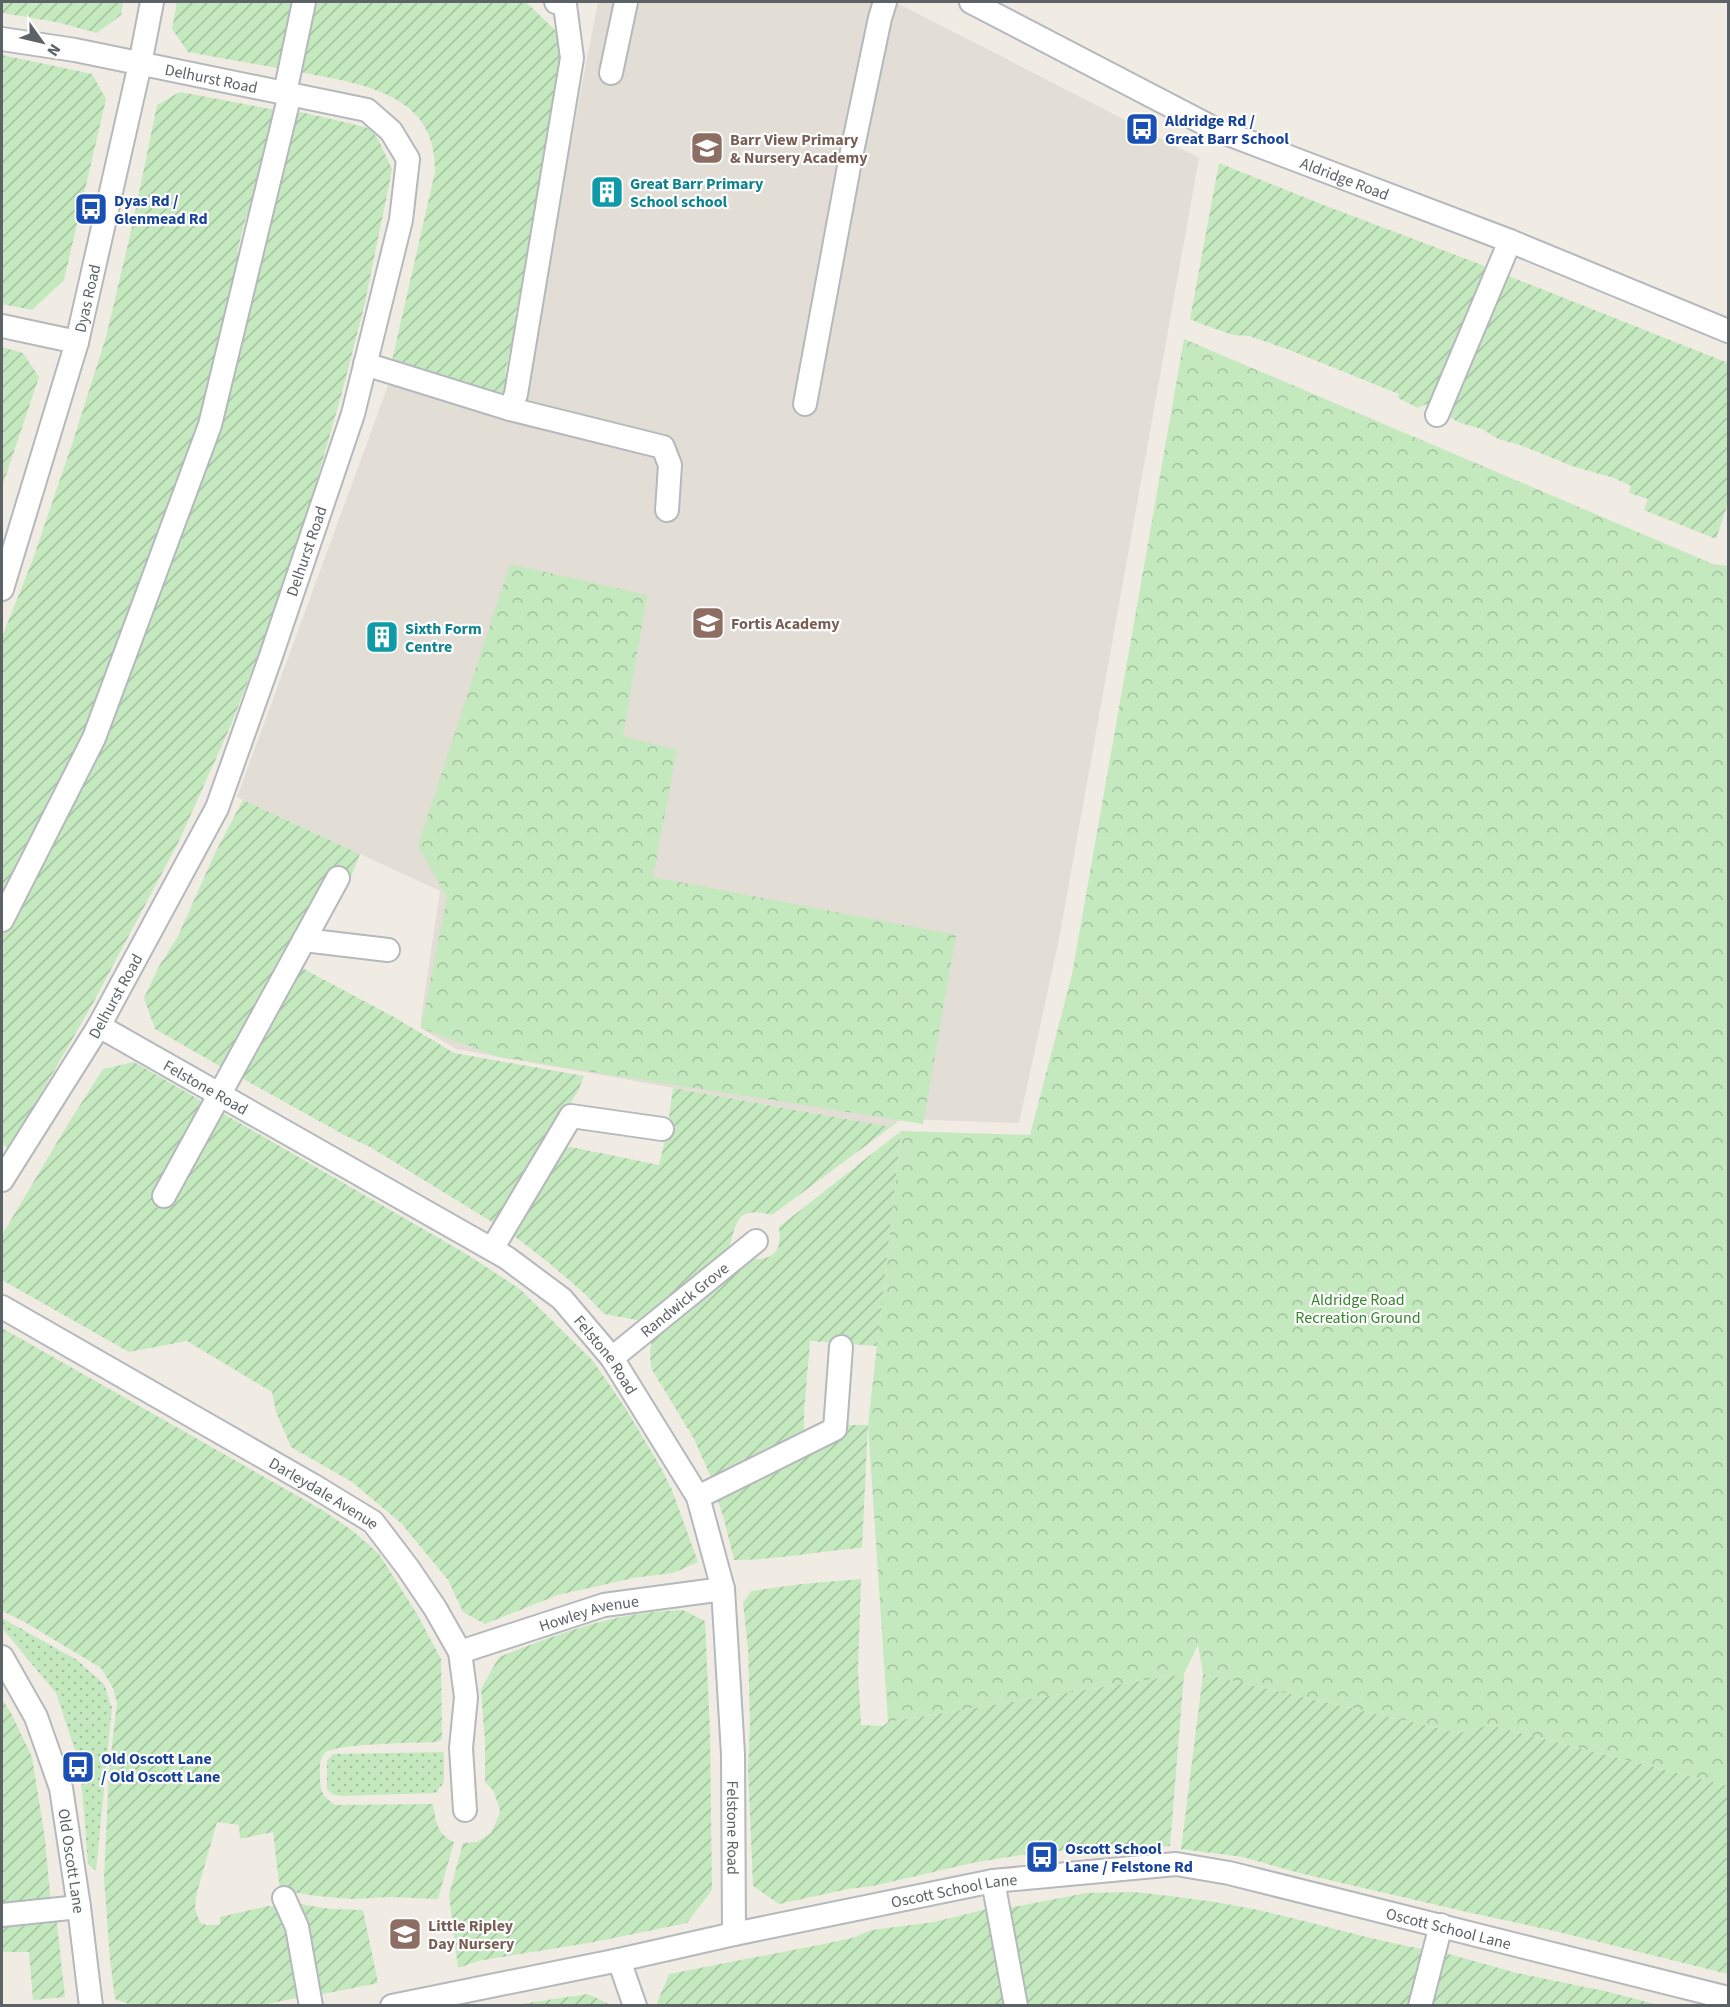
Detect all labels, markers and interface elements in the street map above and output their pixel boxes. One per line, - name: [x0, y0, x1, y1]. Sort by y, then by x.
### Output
- north arrow: [12, 12, 72, 72]
- text: N: [42, 39, 66, 60]
- street label: Delhurst Road: [163, 59, 259, 99]
- place label: Aldridge Rd / Great Barr School: [1164, 110, 1289, 150]
- bus stop icon: Aldridge Rd / Great Barr School: [1124, 111, 1160, 147]
- place label: Barr View Primary & Nursery Academy: [730, 129, 868, 169]
- school or university icon: Barr View Primary & Nursery Academy: [689, 130, 725, 166]
- street label: Aldridge Road: [1297, 152, 1392, 206]
- place label: Great Barr Primary School school: [630, 173, 764, 213]
- building icon: Great Barr Primary School school: [589, 174, 625, 210]
- place label: Dyas Rd / Glenmead Rd: [114, 190, 208, 230]
- bus stop icon: Dyas Rd / Glenmead Rd: [73, 191, 109, 227]
- street label: Dyas Road: [69, 262, 106, 335]
- street label: Delhurst Road: [281, 503, 333, 599]
- school or university icon: Fortis Academy: [690, 605, 726, 641]
- place label: Fortis Academy: [731, 613, 840, 635]
- place label: Sixth Form Centre: [405, 618, 482, 658]
- building icon: Sixth Form Centre: [364, 619, 400, 655]
- street label: Delhurst Road: [83, 950, 148, 1043]
- street label: Felstone Road: [159, 1055, 252, 1121]
- street label: Randwick Grove: [636, 1258, 734, 1343]
- park label: Aldridge Road Recreation Ground: [1295, 1289, 1421, 1329]
- street label: Felstone Road: [568, 1311, 642, 1399]
- street label: Darleydale Avenue: [265, 1452, 384, 1534]
- street label: Howley Avenue: [536, 1590, 640, 1637]
- place label: Old Oscott Lane / Old Oscott Lane: [101, 1748, 220, 1788]
- bus stop icon: Old Oscott Lane / Old Oscott Lane: [60, 1749, 96, 1785]
- street label: Felstone Road: [721, 1780, 744, 1875]
- street label: Old Oscott Lane: [52, 1807, 90, 1915]
- place label: Oscott School Lane / Felstone Rd: [1065, 1838, 1193, 1878]
- bus stop icon: Oscott School Lane / Felstone Rd: [1024, 1839, 1060, 1875]
- street label: Oscott School Lane: [889, 1869, 1018, 1914]
- street label: Oscott School Lane: [1384, 1903, 1513, 1955]
- place label: Little Ripley Day Nursery: [428, 1915, 515, 1955]
- school or university icon: Little Ripley Day Nursery: [387, 1916, 423, 1952]

